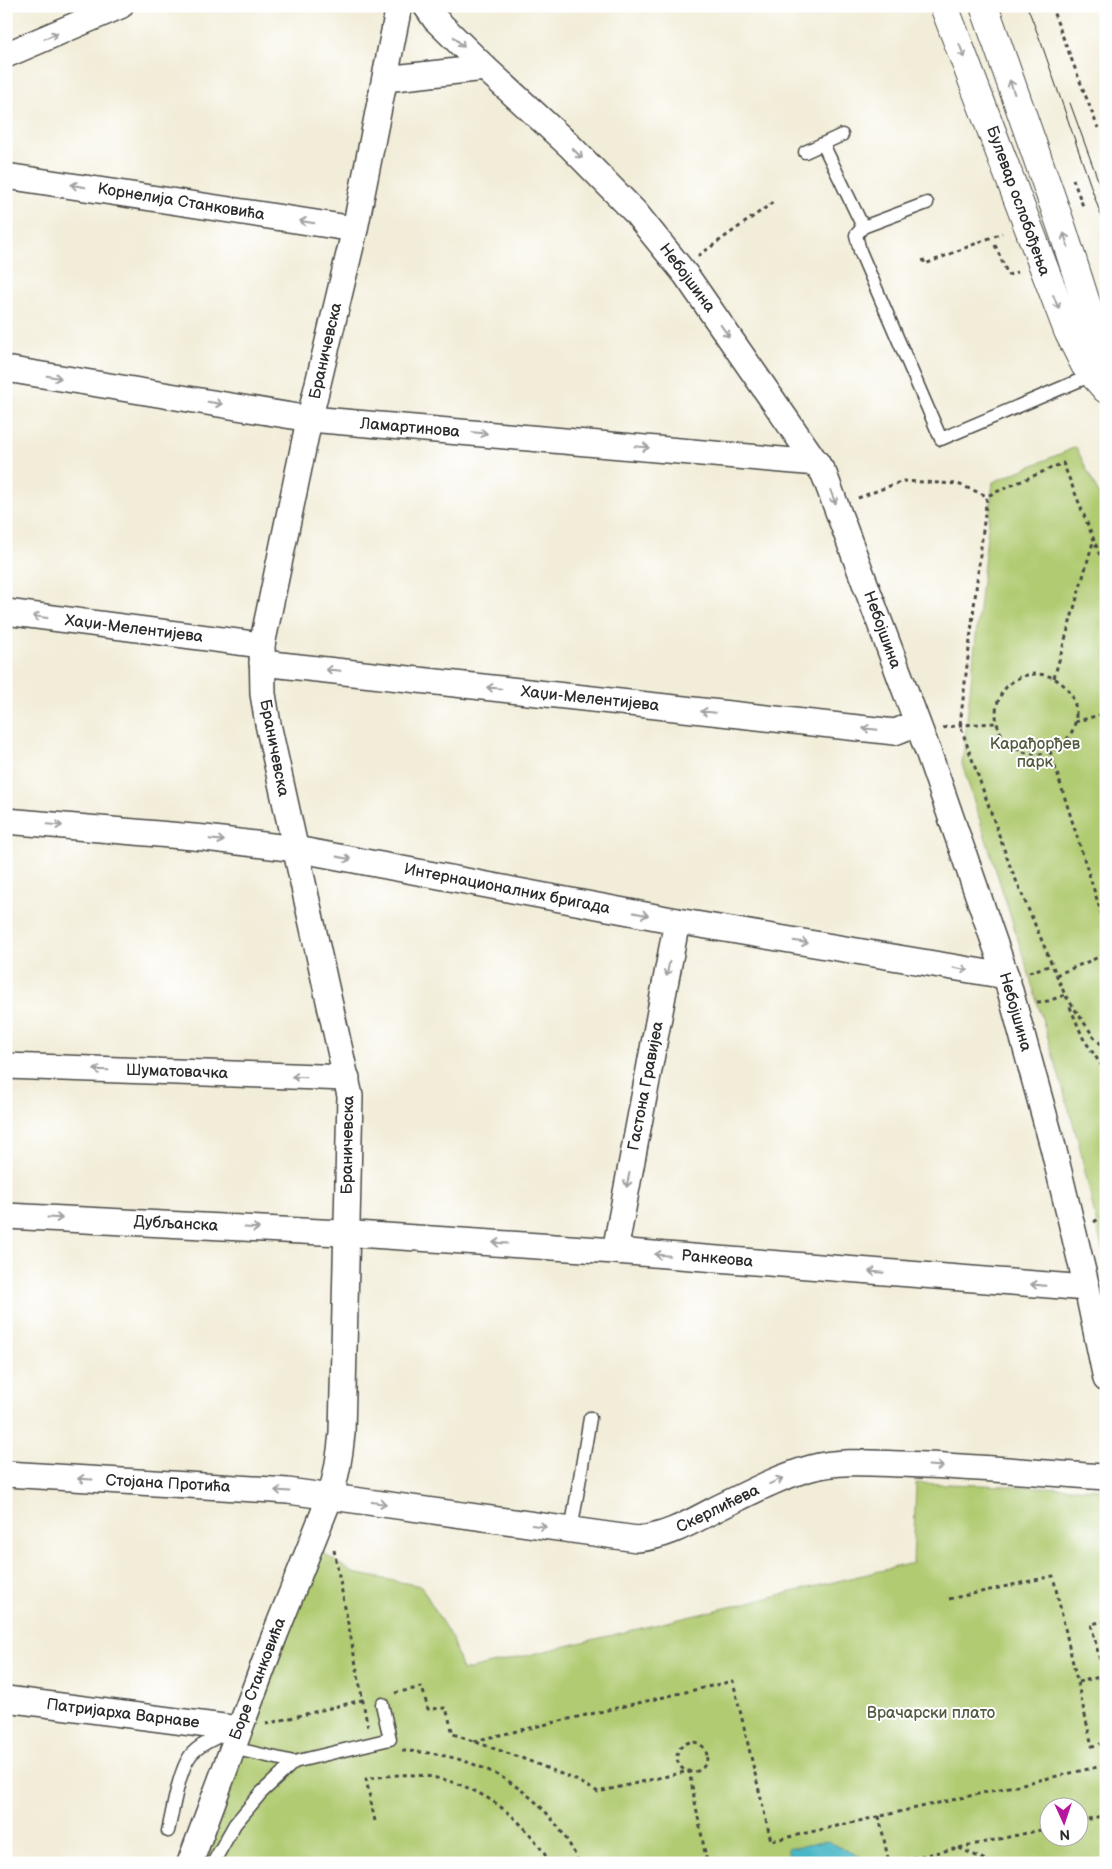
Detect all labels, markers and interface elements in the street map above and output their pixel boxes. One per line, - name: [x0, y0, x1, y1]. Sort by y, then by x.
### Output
- one-way arrow: [43, 31, 58, 41]
- one-way arrow: [453, 36, 465, 48]
- one-way arrow: [958, 43, 967, 59]
- one-way arrow: [1007, 79, 1016, 95]
- street label: Булевар ослобођења: [982, 124, 1054, 279]
- one-way arrow: [571, 147, 583, 159]
- street label: Корнелија Станковића: [96, 179, 266, 225]
- one-way arrow: [70, 181, 86, 191]
- one-way arrow: [300, 217, 316, 227]
- one-way arrow: [1061, 233, 1070, 248]
- street label: Небојшина: [655, 240, 719, 317]
- one-way arrow: [1052, 294, 1061, 309]
- street label: Браничевска: [306, 300, 346, 401]
- one-way arrow: [720, 324, 730, 338]
- one-way arrow: [46, 372, 62, 382]
- one-way arrow: [206, 399, 222, 409]
- street label: Ламартинова: [358, 414, 461, 442]
- one-way arrow: [472, 429, 488, 438]
- one-way arrow: [634, 442, 650, 452]
- one-way arrow: [829, 488, 838, 504]
- street label: Небојшина: [859, 589, 905, 672]
- street label: Хаџи-Мелентијева: [64, 611, 205, 647]
- one-way arrow: [33, 612, 49, 622]
- one-way arrow: [325, 666, 341, 675]
- street label: Хаџи-Мелентијева: [520, 682, 661, 716]
- one-way arrow: [487, 683, 503, 693]
- street label: Браничевска: [255, 698, 293, 799]
- one-way arrow: [700, 707, 716, 717]
- one-way arrow: [862, 724, 878, 734]
- park label: Карађорђев парк: [990, 735, 1081, 772]
- one-way arrow: [47, 820, 63, 830]
- one-way arrow: [208, 835, 224, 845]
- one-way arrow: [335, 854, 351, 863]
- street label: Интернационалних бригада: [402, 860, 612, 918]
- one-way arrow: [633, 910, 649, 920]
- one-way arrow: [793, 937, 809, 947]
- one-way arrow: [663, 961, 673, 977]
- one-way arrow: [953, 965, 969, 975]
- street label: Небојшина: [995, 970, 1035, 1054]
- street label: Гастона Гравијеа: [624, 1019, 668, 1152]
- street label: Шуматовачка: [126, 1061, 229, 1083]
- one-way arrow: [94, 1065, 110, 1074]
- one-way arrow: [291, 1072, 307, 1081]
- street label: Браничевска: [338, 1095, 358, 1194]
- one-way arrow: [623, 1172, 633, 1188]
- street label: Дубљанска: [133, 1212, 219, 1236]
- one-way arrow: [47, 1214, 63, 1223]
- one-way arrow: [244, 1224, 260, 1233]
- one-way arrow: [492, 1239, 508, 1248]
- street label: Ранкеова: [680, 1246, 754, 1272]
- one-way arrow: [654, 1250, 670, 1259]
- one-way arrow: [868, 1267, 884, 1276]
- one-way arrow: [1030, 1280, 1046, 1289]
- one-way arrow: [927, 1461, 943, 1470]
- street label: Стојана Протића: [105, 1471, 232, 1497]
- one-way arrow: [77, 1474, 93, 1483]
- one-way arrow: [768, 1476, 783, 1486]
- street label: Скерлићева: [673, 1481, 763, 1537]
- one-way arrow: [274, 1486, 290, 1496]
- one-way arrow: [370, 1498, 386, 1508]
- one-way arrow: [531, 1522, 547, 1532]
- street label: Боре Станковића: [226, 1615, 290, 1743]
- street label: Патријарха Варнаве: [45, 1695, 201, 1733]
- park label: Врачарски плато: [867, 1704, 995, 1723]
- north arrow: [1040, 1796, 1090, 1846]
- text: N: [1059, 1826, 1070, 1843]

